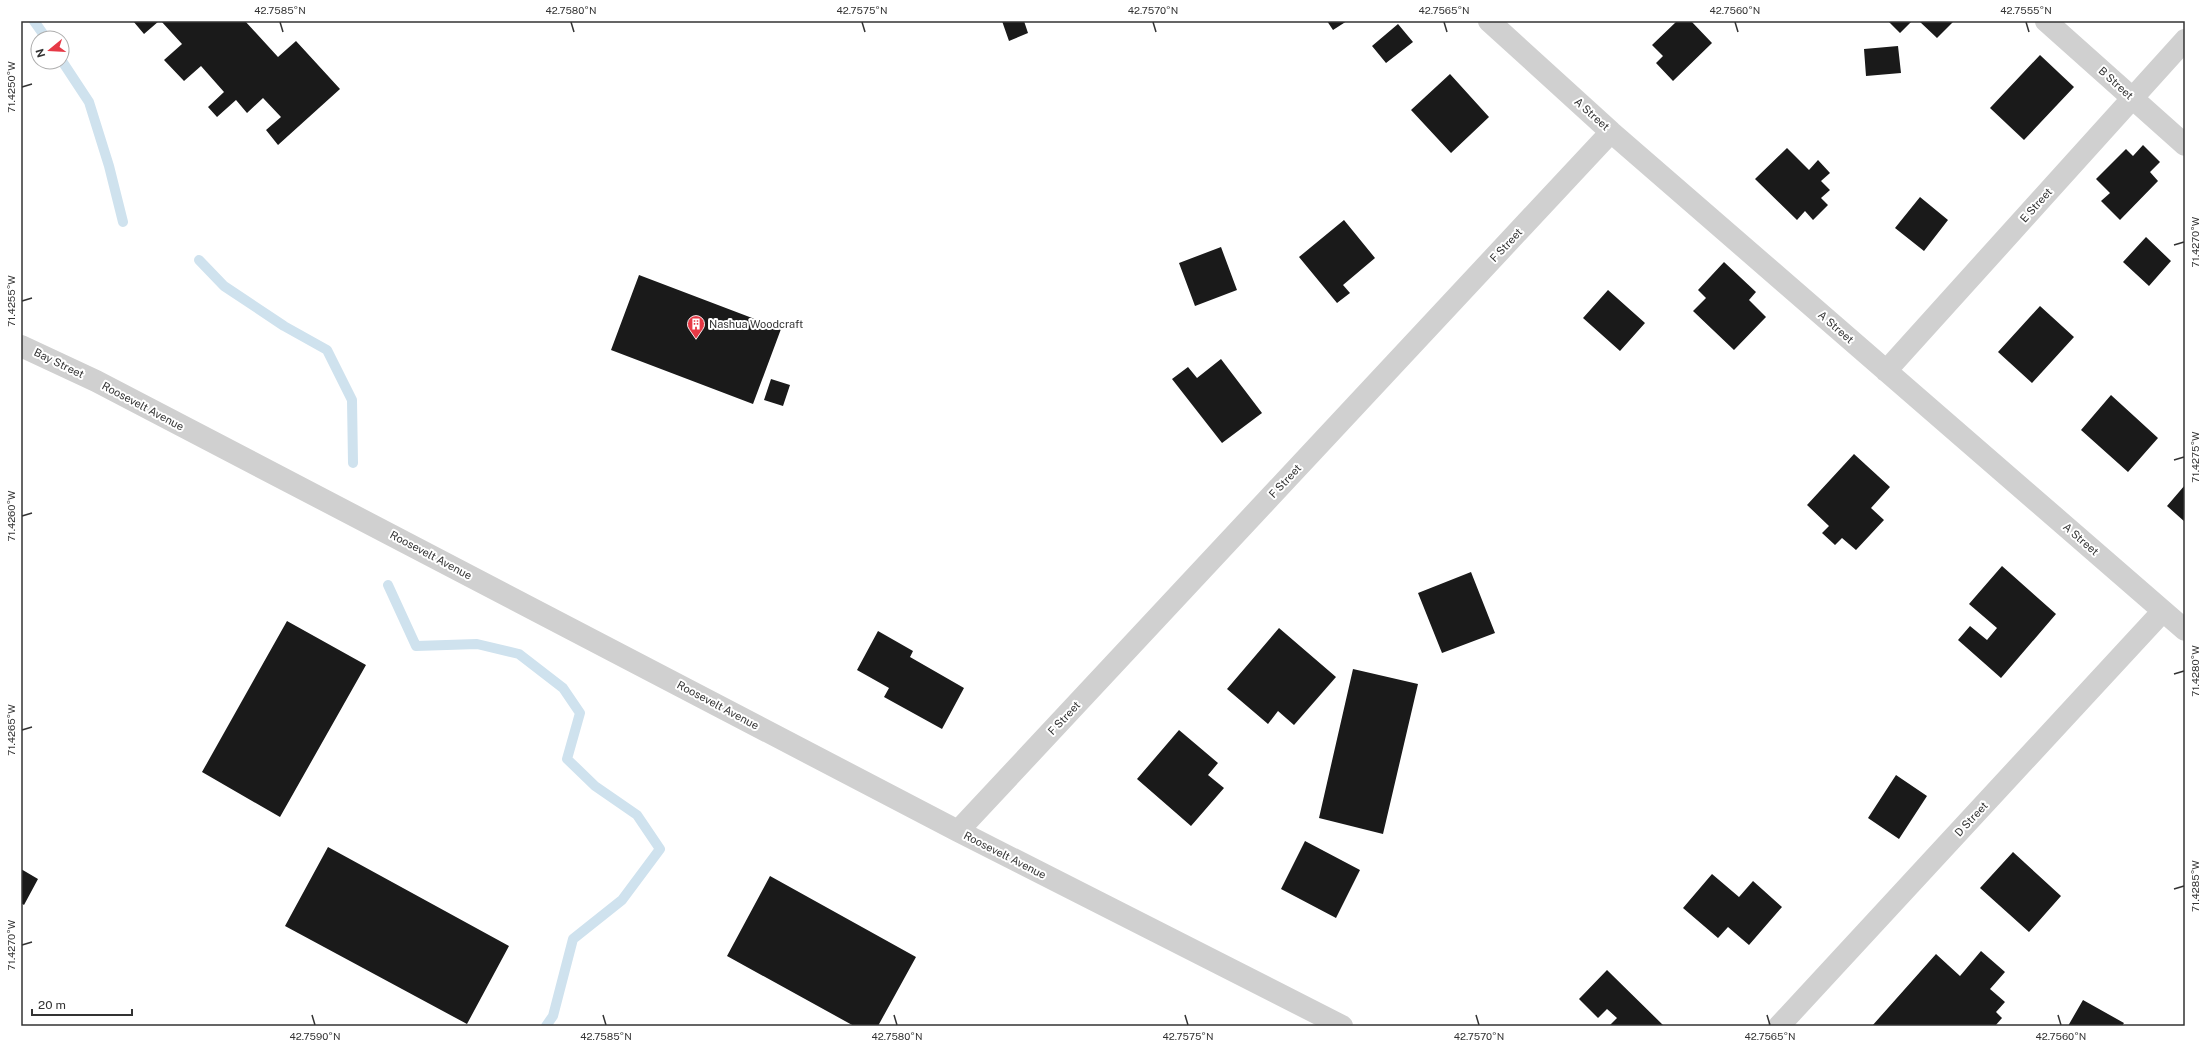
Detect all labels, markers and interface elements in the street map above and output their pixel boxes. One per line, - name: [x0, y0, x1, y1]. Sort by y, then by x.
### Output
- text: 42.7585°N: [254, 4, 306, 16]
- text: 42.7580°N: [545, 4, 597, 16]
- text: 42.7575°N: [837, 4, 887, 16]
- text: 42.7570°N: [1128, 4, 1178, 16]
- text: 42.7565°N: [1418, 4, 1470, 16]
- text: 42.7560°N: [1710, 4, 1760, 16]
- text: 42.7555°N: [2000, 4, 2052, 16]
- north arrow: [30, 30, 70, 70]
- text: N: [33, 47, 48, 59]
- text: 71.4250°W: [5, 61, 17, 113]
- street label: B Street: [2096, 64, 2136, 102]
- street label: A Street: [1572, 95, 1612, 133]
- street label: E Street: [2018, 186, 2054, 224]
- text: 71.4270°W: [2189, 216, 2201, 267]
- street label: F Street: [1488, 226, 1524, 264]
- text: 71.4255°W: [5, 275, 17, 327]
- street label: A Street: [1816, 308, 1856, 346]
- building icon: Nashua Woodcraft: [686, 314, 706, 339]
- place label: Nashua Woodcraft: [709, 318, 803, 330]
- street label: Bay Street: [32, 346, 86, 380]
- street label: Roosevelt Avenue: [100, 379, 186, 433]
- text: 71.4275°W: [2189, 431, 2201, 483]
- street label: F Street: [1267, 462, 1303, 500]
- text: 71.4260°W: [5, 490, 17, 542]
- street label: A Street: [2061, 520, 2101, 558]
- street label: Roosevelt Avenue: [388, 528, 474, 582]
- text: 71.4280°W: [2189, 645, 2201, 697]
- street label: Roosevelt Avenue: [675, 678, 761, 732]
- street label: F Street: [1046, 699, 1082, 737]
- text: 71.4265°W: [5, 704, 17, 756]
- street label: D Street: [1952, 799, 1990, 839]
- street label: Roosevelt Avenue: [962, 829, 1048, 881]
- text: 71.4285°W: [2189, 860, 2201, 912]
- text: 71.4270°W: [5, 919, 17, 970]
- scale bar: [32, 991, 132, 1017]
- text: 20 m: [38, 998, 66, 1012]
- text: 42.7590°N: [290, 1030, 340, 1042]
- text: 42.7585°N: [580, 1030, 632, 1042]
- text: 42.7580°N: [871, 1030, 923, 1042]
- text: 42.7575°N: [1163, 1030, 1213, 1042]
- text: 42.7570°N: [1454, 1030, 1504, 1042]
- text: 42.7565°N: [1744, 1030, 1796, 1042]
- text: 42.7560°N: [2036, 1030, 2086, 1042]

